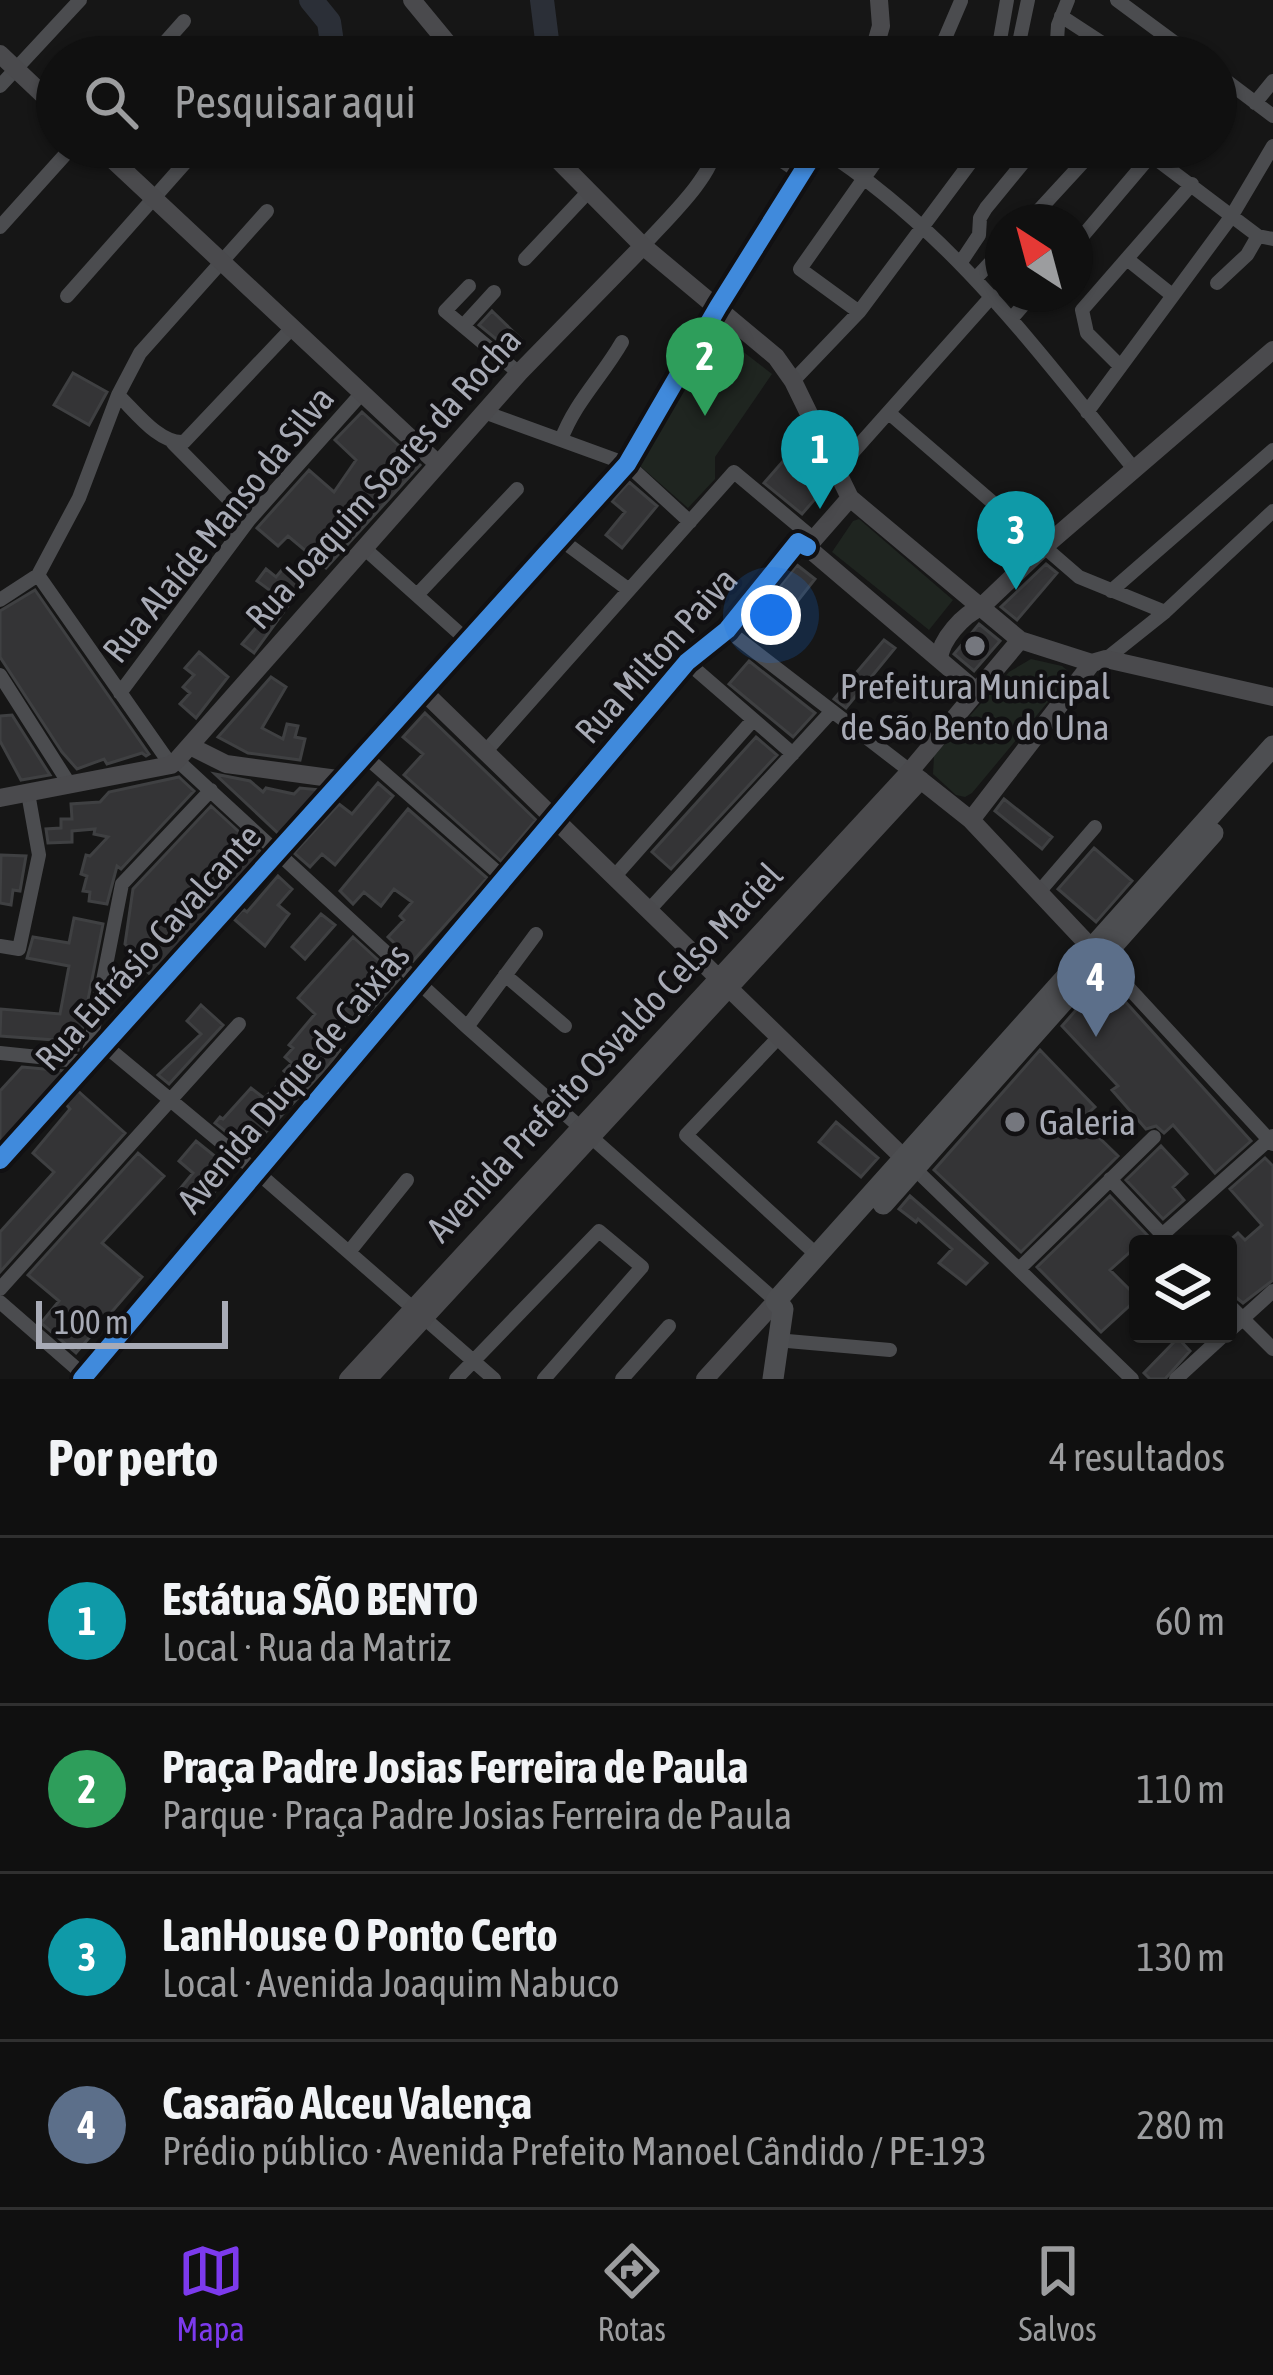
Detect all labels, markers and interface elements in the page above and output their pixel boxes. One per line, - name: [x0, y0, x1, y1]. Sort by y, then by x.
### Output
- search box: [36, 36, 1237, 168]
- icon: search: [78, 69, 144, 135]
- text: Pesquisar aqui: [174, 76, 416, 128]
- north arrow: [985, 204, 1093, 312]
- pin: 2: [666, 317, 744, 416]
- street label: Rua Joaquim Soares da Rocha: [237, 319, 529, 637]
- street label: Rua Alaíde Manso da Silva: [94, 377, 342, 671]
- pin: 1: [781, 410, 859, 509]
- pin: 3: [977, 491, 1055, 590]
- street label: Rua Milton Paiva: [566, 559, 746, 751]
- your location: [741, 585, 801, 645]
- marker: Prefeitura Municipal de São Bento do Una: [962, 633, 988, 659]
- place label: Prefeitura Municipal de São Bento do Una: [840, 665, 1111, 748]
- street label: Rua Eufrásio Cavalcante: [27, 815, 269, 1079]
- street label: Avenida Prefeito Osvaldo Celso Maciel: [417, 854, 791, 1250]
- street label: Avenida Duque de Caixias: [168, 935, 418, 1221]
- pin: 4: [1057, 938, 1135, 1037]
- place label: Galeria: [1039, 1101, 1136, 1143]
- marker: Galeria: [1002, 1109, 1028, 1135]
- map controls: [1129, 1235, 1237, 1343]
- button: layers: [1129, 1235, 1237, 1343]
- scale bar: [36, 1295, 228, 1348]
- text: 100 m: [54, 1303, 129, 1341]
- text: Por perto: [48, 1428, 219, 1487]
- text: 4 resultados: [1049, 1435, 1225, 1479]
- text: Estátua SÃO BENTO: [162, 1573, 478, 1625]
- text: 1: [78, 1599, 96, 1643]
- text: 60 m: [1155, 1599, 1225, 1643]
- text: Local · Rua da Matriz: [162, 1625, 451, 1669]
- text: Praça Padre Josias Ferreira de Paula: [162, 1741, 748, 1793]
- text: 2: [78, 1767, 96, 1811]
- text: 110 m: [1137, 1767, 1225, 1811]
- text: Parque · Praça Padre Josias Ferreira de Paula: [162, 1793, 792, 1837]
- text: LanHouse O Ponto Certo: [162, 1909, 558, 1961]
- text: 3: [78, 1935, 96, 1979]
- text: 130 m: [1137, 1935, 1225, 1979]
- text: Local · Avenida Joaquim Nabuco: [162, 1961, 620, 2005]
- text: Casarão Alceu Valença: [162, 2077, 532, 2129]
- text: 4: [78, 2103, 96, 2147]
- text: 280 m: [1137, 2103, 1225, 2147]
- text: Prédio público · Avenida Prefeito Manoel Cândido / PE-193: [162, 2129, 987, 2173]
- tab: Mapa: [176, 2238, 245, 2348]
- tab: Rotas: [597, 2238, 666, 2348]
- tab: Salvos: [1019, 2238, 1097, 2348]

